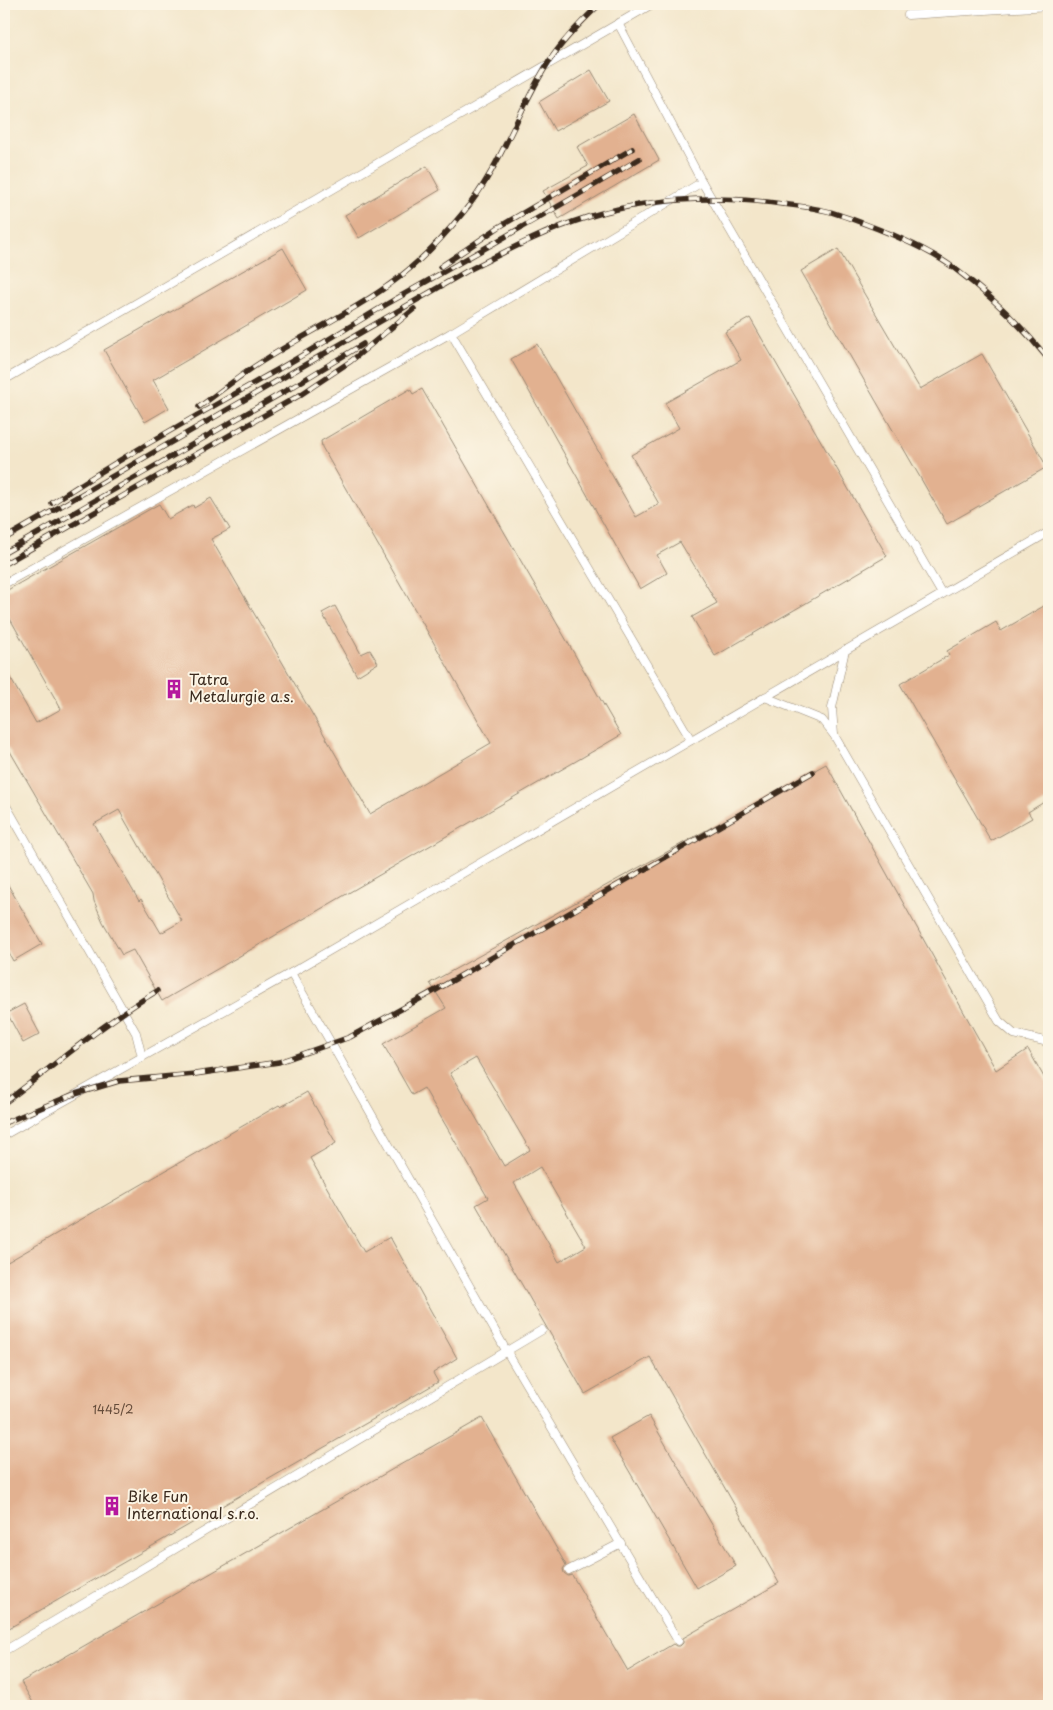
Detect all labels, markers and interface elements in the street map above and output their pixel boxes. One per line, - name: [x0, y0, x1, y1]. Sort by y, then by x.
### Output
- place label: Tatra Metalurgie a.s.: [189, 667, 294, 707]
- building icon: Tatra Metalurgie a.s.: [163, 678, 185, 700]
- house number: 1445/2: [92, 1400, 134, 1418]
- place label: Bike Fun International s.r.o.: [127, 1484, 259, 1524]
- building icon: Bike Fun International s.r.o.: [101, 1495, 123, 1517]

